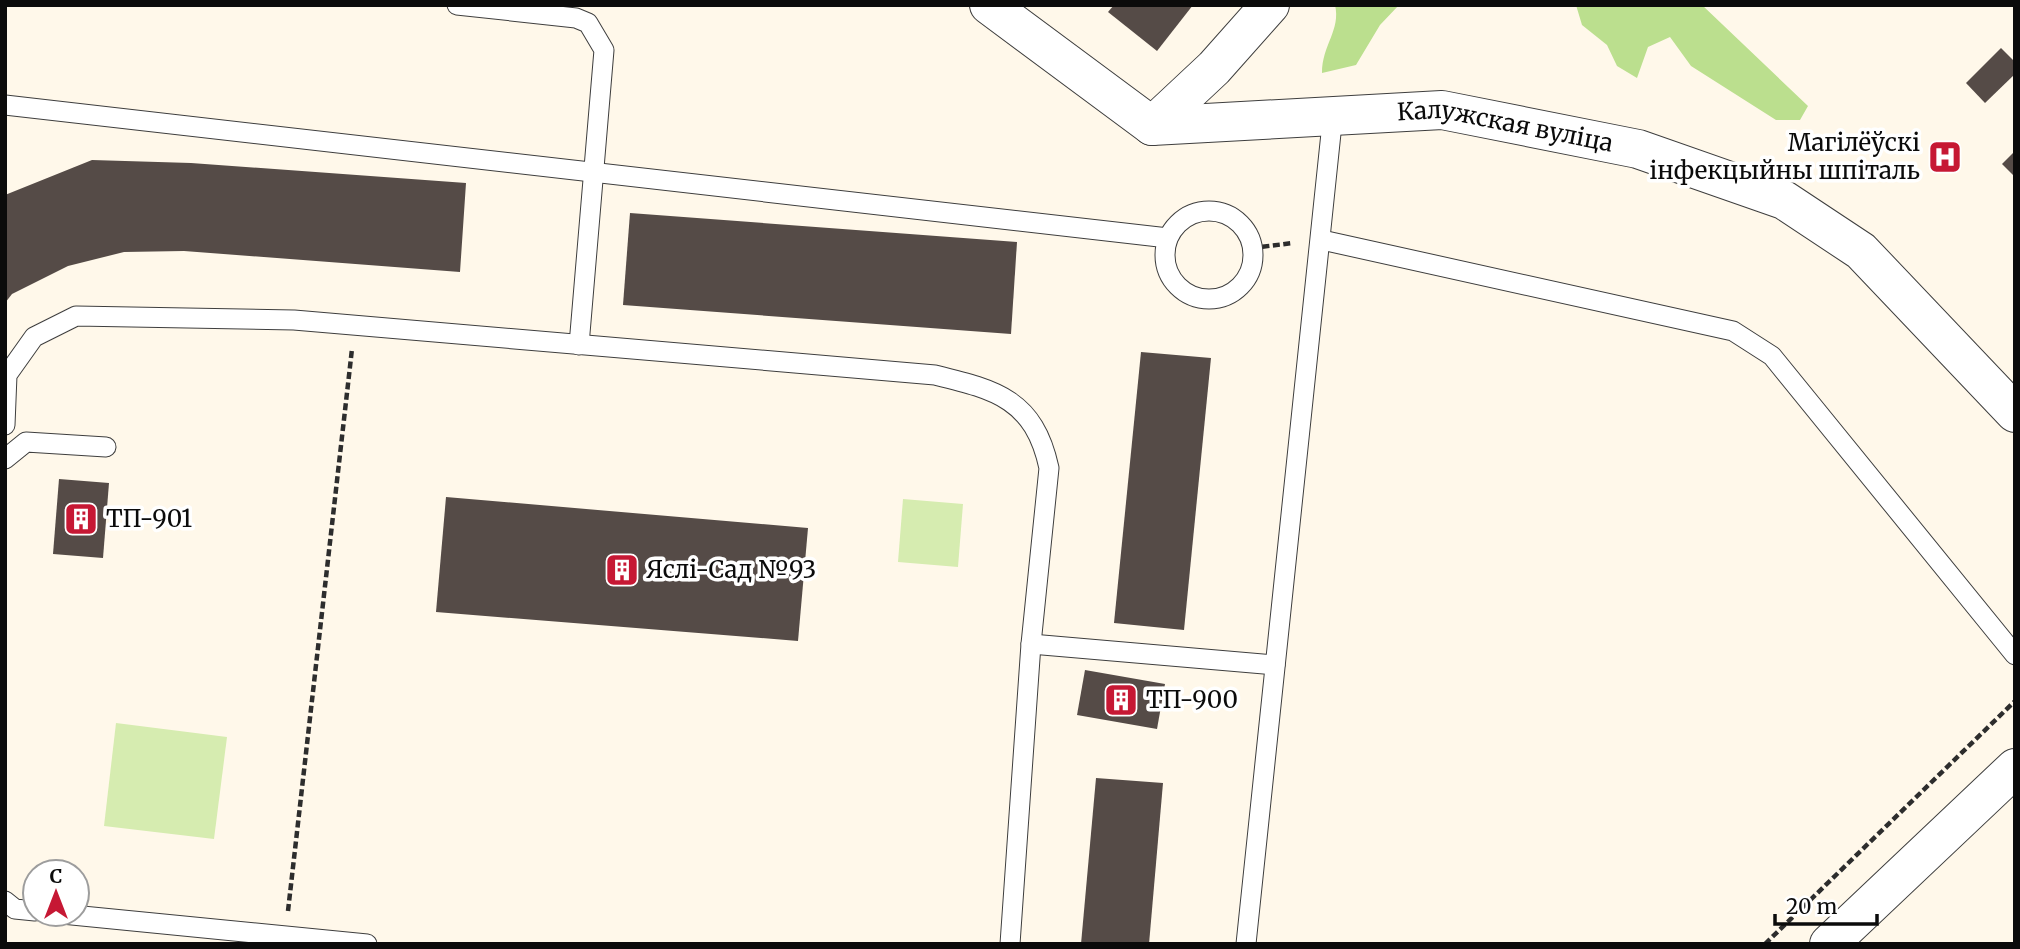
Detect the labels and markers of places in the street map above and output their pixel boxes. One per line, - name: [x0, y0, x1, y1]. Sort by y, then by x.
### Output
- place label: Магілёўскі інфекцыйны шпіталь: [1650, 127, 1920, 186]
- hospital icon: Магілёўскі інфекцыйны шпіталь: [1926, 138, 1964, 176]
- building icon: ТП-901: [62, 500, 100, 538]
- place label: ТП-901: [106, 503, 192, 534]
- building icon: Яслі-Сад №93: [603, 551, 641, 589]
- place label: Яслі-Сад №93: [646, 554, 816, 585]
- building icon: ТП-900: [1102, 681, 1140, 719]
- place label: ТП-900: [1146, 684, 1238, 715]

